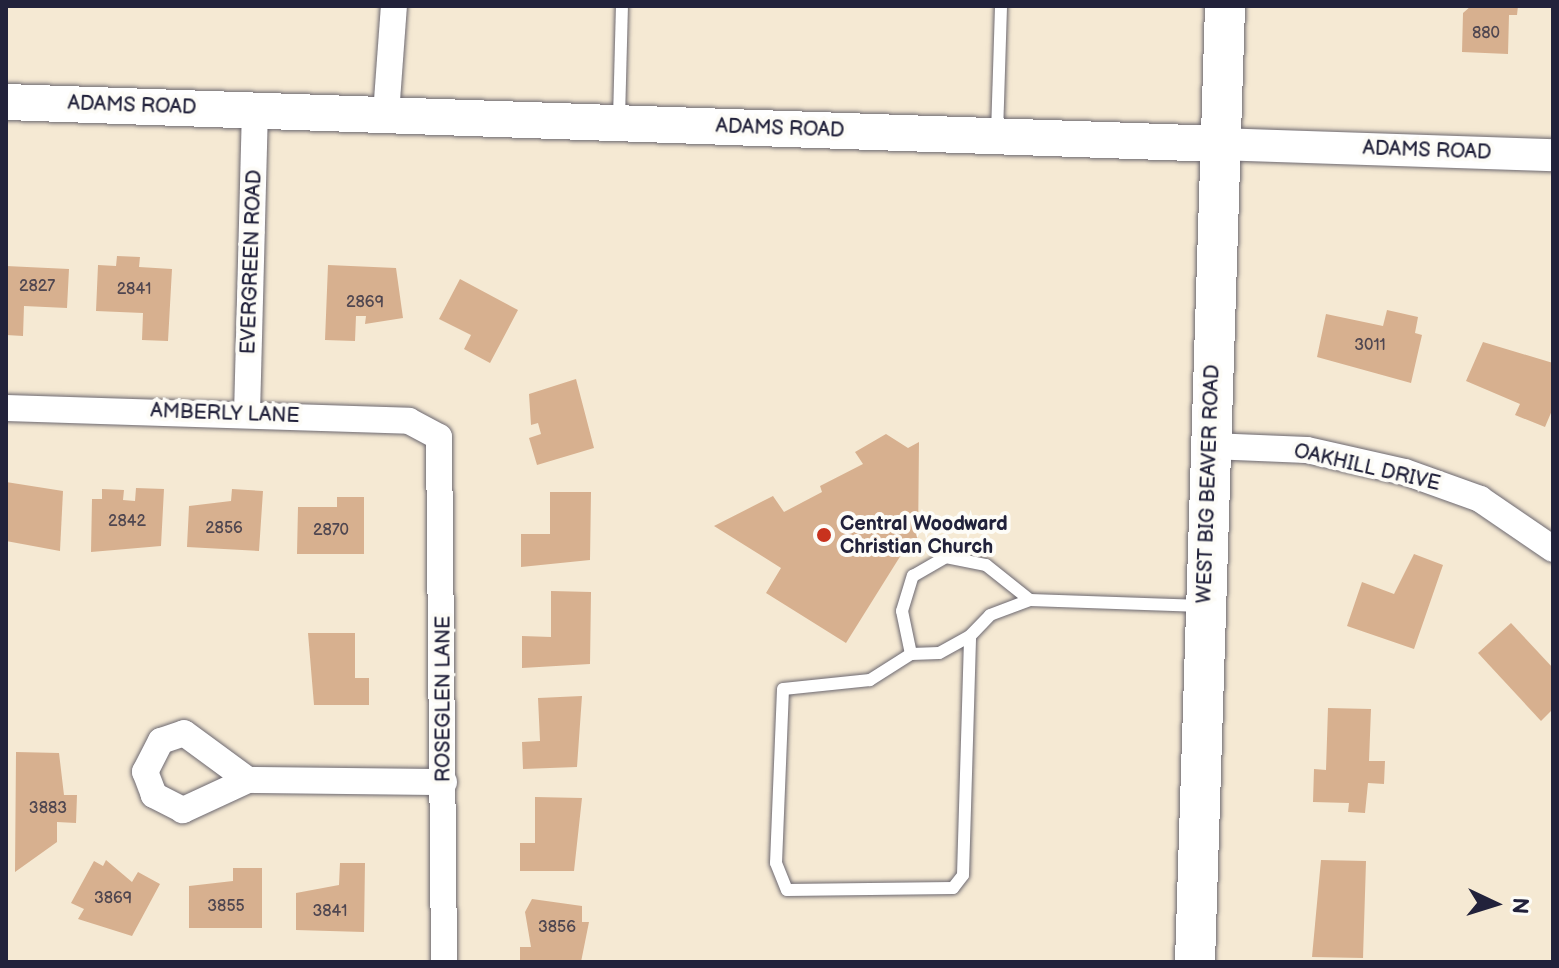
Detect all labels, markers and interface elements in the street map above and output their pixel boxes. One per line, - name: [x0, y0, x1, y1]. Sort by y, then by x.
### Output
- house number: 880: [1472, 24, 1500, 44]
- street label: ADAMS ROAD: [67, 92, 197, 120]
- street label: ADAMS ROAD: [715, 115, 845, 143]
- street label: ADAMS ROAD: [1362, 137, 1492, 165]
- street label: EVERGREEN ROAD: [237, 169, 267, 355]
- house number: 2827: [19, 277, 55, 297]
- house number: 2841: [117, 280, 151, 300]
- house number: 2869: [346, 293, 384, 313]
- house number: 3011: [1354, 336, 1386, 356]
- street label: WEST BIG BEAVER ROAD: [1193, 364, 1225, 604]
- street label: AMBERLY LANE: [150, 399, 300, 429]
- street label: OAKHILL DRIVE: [1291, 439, 1443, 497]
- house number: 2842: [108, 512, 146, 532]
- place label: Central Woodward Christian Church: [840, 512, 1008, 559]
- house number: 2856: [205, 519, 243, 539]
- house number: 2870: [313, 521, 349, 541]
- marker: Central Woodward Christian Church: [815, 526, 833, 544]
- street label: ROSEGLEN LANE: [432, 616, 456, 782]
- house number: 3883: [29, 799, 67, 819]
- north arrow: [1455, 864, 1535, 944]
- house number: 3869: [94, 889, 132, 909]
- house number: 3855: [207, 897, 245, 917]
- text: N: [1505, 897, 1533, 915]
- house number: 3841: [312, 902, 348, 922]
- house number: 3856: [538, 918, 576, 938]

